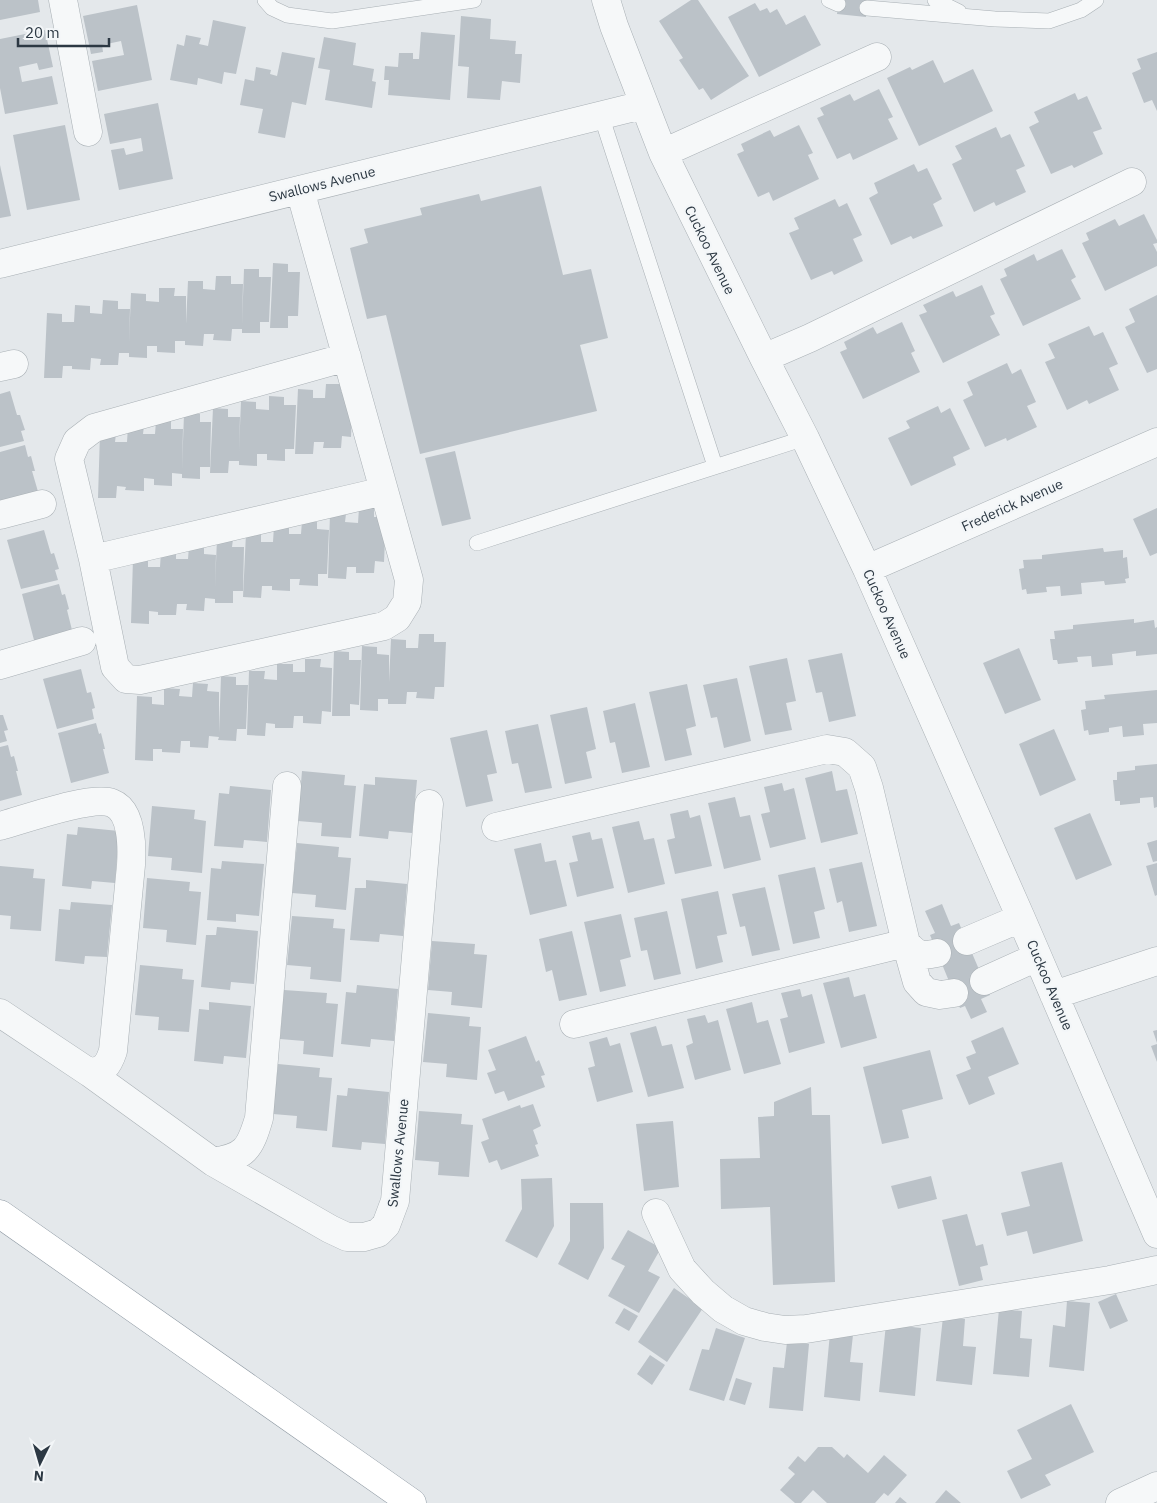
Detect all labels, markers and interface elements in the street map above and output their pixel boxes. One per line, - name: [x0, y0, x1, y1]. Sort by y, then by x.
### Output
- scale bar: [18, 15, 109, 47]
- text: 20 m: [25, 23, 60, 42]
- street label: Swallows Avenue: [267, 162, 377, 206]
- street label: Cuckoo Avenue: [681, 203, 739, 298]
- street label: Frederick Avenue: [958, 474, 1066, 535]
- street label: Cuckoo Avenue: [859, 566, 915, 662]
- street label: Cuckoo Avenue: [1023, 937, 1077, 1033]
- street label: Swallows Avenue: [383, 1097, 413, 1208]
- north arrow: [15, 1438, 65, 1488]
- text: N: [33, 1467, 45, 1485]

